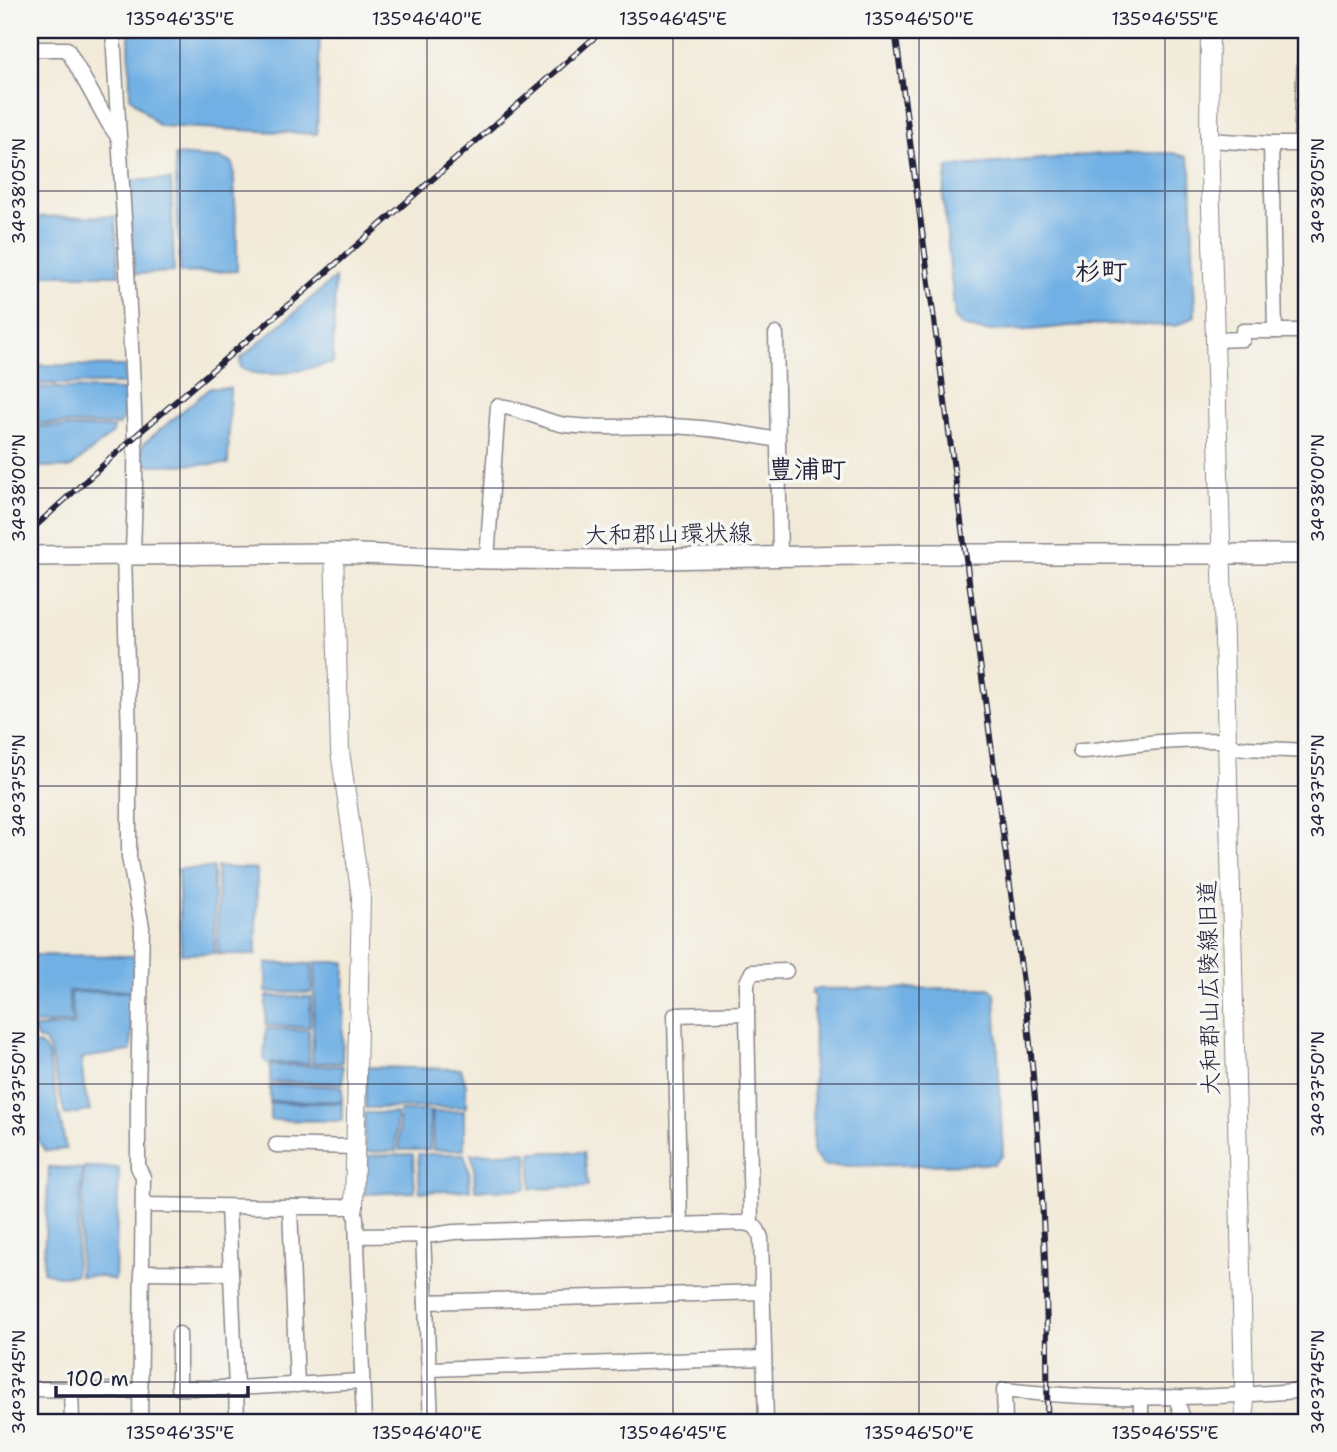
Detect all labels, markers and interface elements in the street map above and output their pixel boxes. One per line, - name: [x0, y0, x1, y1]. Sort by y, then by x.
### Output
- text: 135°46'35"E: [126, 7, 234, 31]
- text: 135°46'40"E: [372, 7, 482, 31]
- text: 135°46'45"E: [619, 7, 727, 31]
- text: 135°46'50"E: [864, 7, 974, 31]
- text: 135°46'55"E: [1111, 7, 1219, 31]
- text: 34°38'05"N: [7, 138, 31, 244]
- text: 34°38'05"N: [1306, 138, 1330, 244]
- district label: 杉町: [1075, 253, 1127, 288]
- text: 34°38'00"N: [7, 434, 31, 542]
- text: 34°38'00"N: [1306, 434, 1330, 542]
- district label: 豊浦町: [768, 451, 846, 486]
- street label: 大和郡山環状線: [584, 517, 752, 551]
- text: 34°37'55"N: [7, 734, 31, 838]
- text: 34°37'55"N: [1306, 734, 1330, 838]
- street label: 大和郡山広陵線旧道: [1191, 880, 1227, 1096]
- text: 34°37'50"N: [7, 1031, 31, 1137]
- text: 34°37'50"N: [1306, 1031, 1330, 1137]
- text: 34°37'45"N: [7, 1329, 31, 1435]
- text: 34°37'45"N: [1306, 1329, 1330, 1435]
- scale bar: [56, 1354, 248, 1398]
- text: 100 m: [66, 1365, 129, 1393]
- text: 135°46'35"E: [126, 1421, 234, 1445]
- text: 135°46'40"E: [372, 1421, 482, 1445]
- text: 135°46'45"E: [619, 1421, 727, 1445]
- text: 135°46'50"E: [864, 1421, 974, 1445]
- text: 135°46'55"E: [1111, 1421, 1219, 1445]

